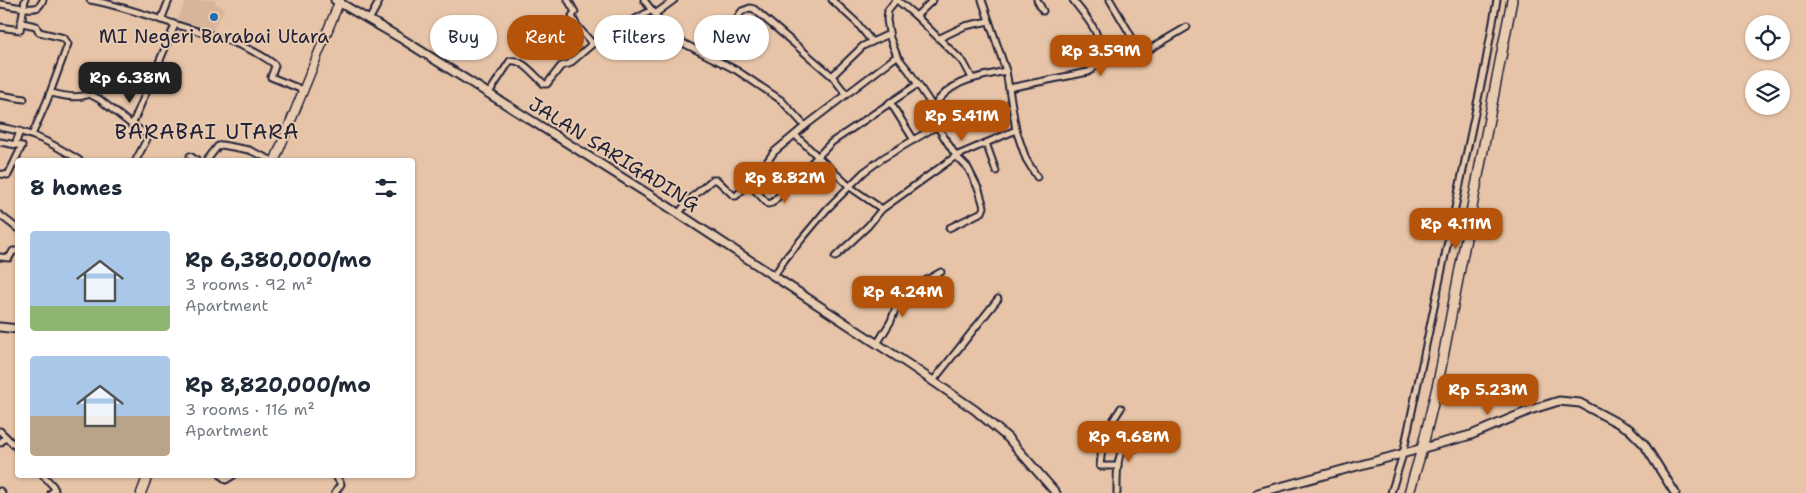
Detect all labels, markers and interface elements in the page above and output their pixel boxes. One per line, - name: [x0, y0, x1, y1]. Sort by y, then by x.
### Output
- marker: MI Negeri Barabai Utara: [208, 11, 220, 23]
- chip: Buy: [430, 15, 497, 60]
- chip: Rent: [507, 15, 584, 60]
- chip: Filters: [594, 15, 684, 60]
- chip: New: [694, 15, 769, 60]
- map controls: [1745, 15, 1790, 115]
- button: locate: [1745, 15, 1790, 60]
- place label: MI Negeri Barabai Utara: [99, 24, 329, 49]
- pin: Rp 3.59M: [1049, 34, 1153, 77]
- text: Rp 3.59M: [1061, 40, 1141, 61]
- pin: Rp 6.38M: [78, 62, 182, 104]
- text: Rp 6.38M: [90, 67, 170, 88]
- button: layers: [1745, 70, 1790, 115]
- street label: JALAN SARIGADING: [524, 91, 704, 217]
- pin: Rp 5.41M: [910, 100, 1014, 142]
- text: Rp 5.41M: [925, 105, 999, 126]
- district label: BARABAI UTARA: [114, 118, 300, 146]
- pin: Rp 8.82M: [733, 162, 837, 204]
- text: Rp 8.82M: [745, 167, 825, 188]
- text: 8 homes: [30, 174, 122, 202]
- icon: filters: [372, 174, 400, 202]
- pin: Rp 4.11M: [1404, 208, 1508, 250]
- text: Rp 4.11M: [1421, 213, 1491, 234]
- text: Rp 6,380,000/mo: [185, 246, 372, 274]
- icon: home: [70, 251, 130, 311]
- text: 3 rooms · 92 m²: [185, 274, 313, 295]
- pin: Rp 4.24M: [851, 276, 955, 318]
- text: Rp 4.24M: [863, 281, 943, 302]
- text: Apartment: [185, 295, 268, 316]
- text: Rp 8,820,000/mo: [185, 371, 371, 399]
- pin: Rp 5.23M: [1436, 374, 1540, 416]
- icon: home: [70, 376, 130, 436]
- text: Rp 5.23M: [1448, 379, 1528, 400]
- text: 3 rooms · 116 m²: [185, 399, 315, 420]
- text: Apartment: [185, 420, 268, 441]
- pin: Rp 9.68M: [1077, 420, 1181, 463]
- text: Rp 9.68M: [1089, 426, 1169, 447]

